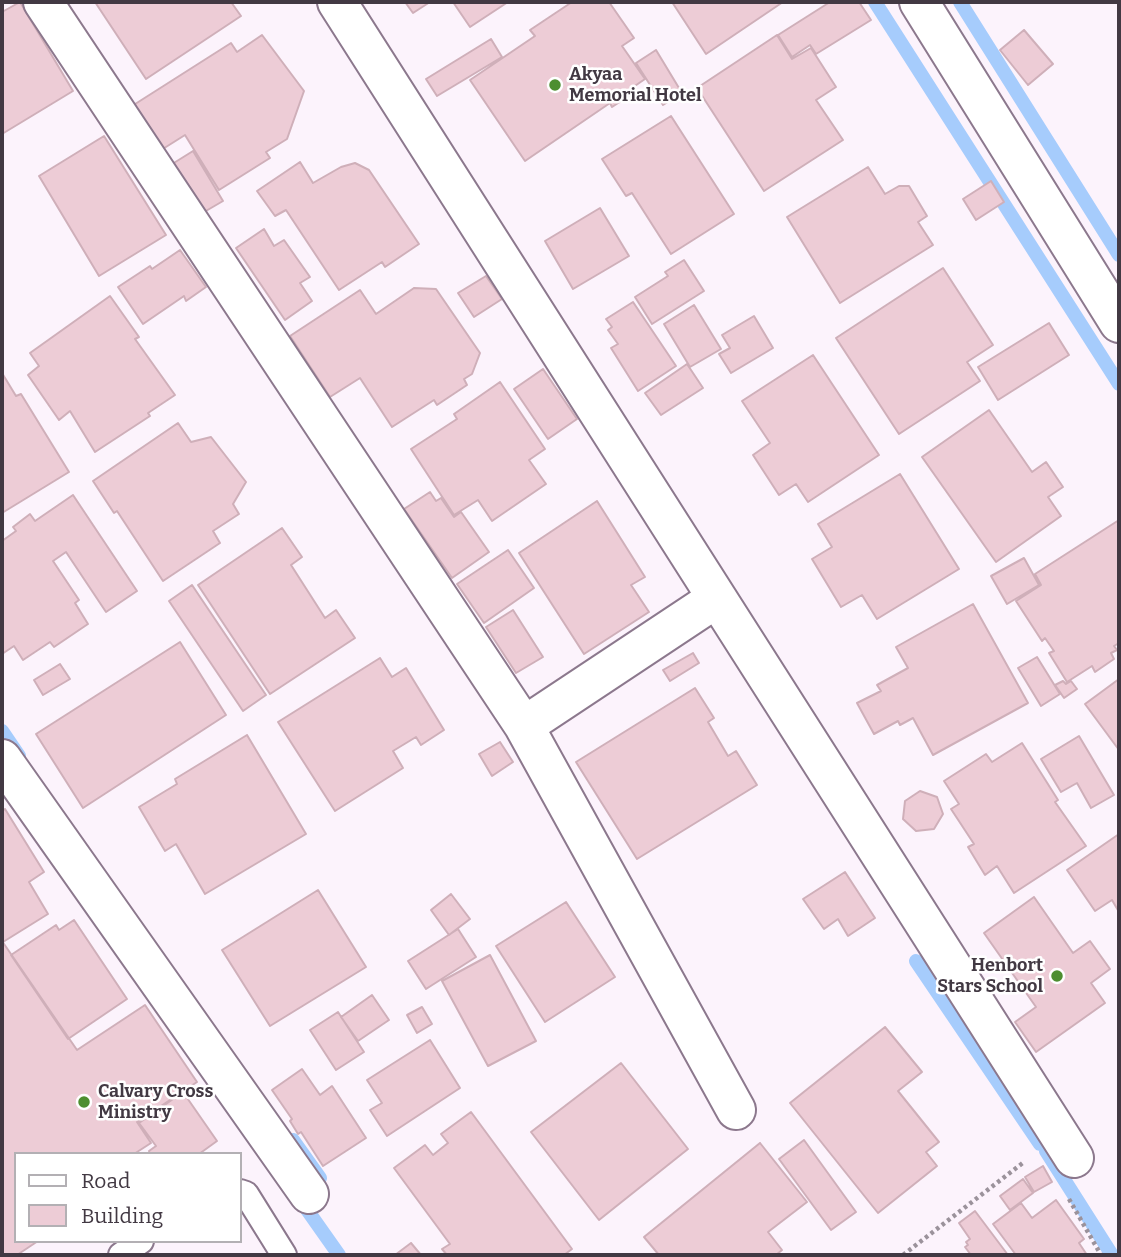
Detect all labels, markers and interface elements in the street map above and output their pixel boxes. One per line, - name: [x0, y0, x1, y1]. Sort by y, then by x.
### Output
- place label: Akyaa Memorial Hotel: [569, 64, 702, 106]
- marker: Akyaa Memorial Hotel: [547, 77, 563, 93]
- place label: Henbort Stars School: [937, 955, 1043, 998]
- marker: Henbort Stars School: [1049, 968, 1065, 984]
- place label: Calvary Cross Ministry: [98, 1081, 213, 1124]
- marker: Calvary Cross Ministry: [76, 1094, 92, 1110]
- legend: [14, 1152, 242, 1243]
- text: Road: [81, 1168, 130, 1194]
- text: Building: [81, 1203, 163, 1229]

